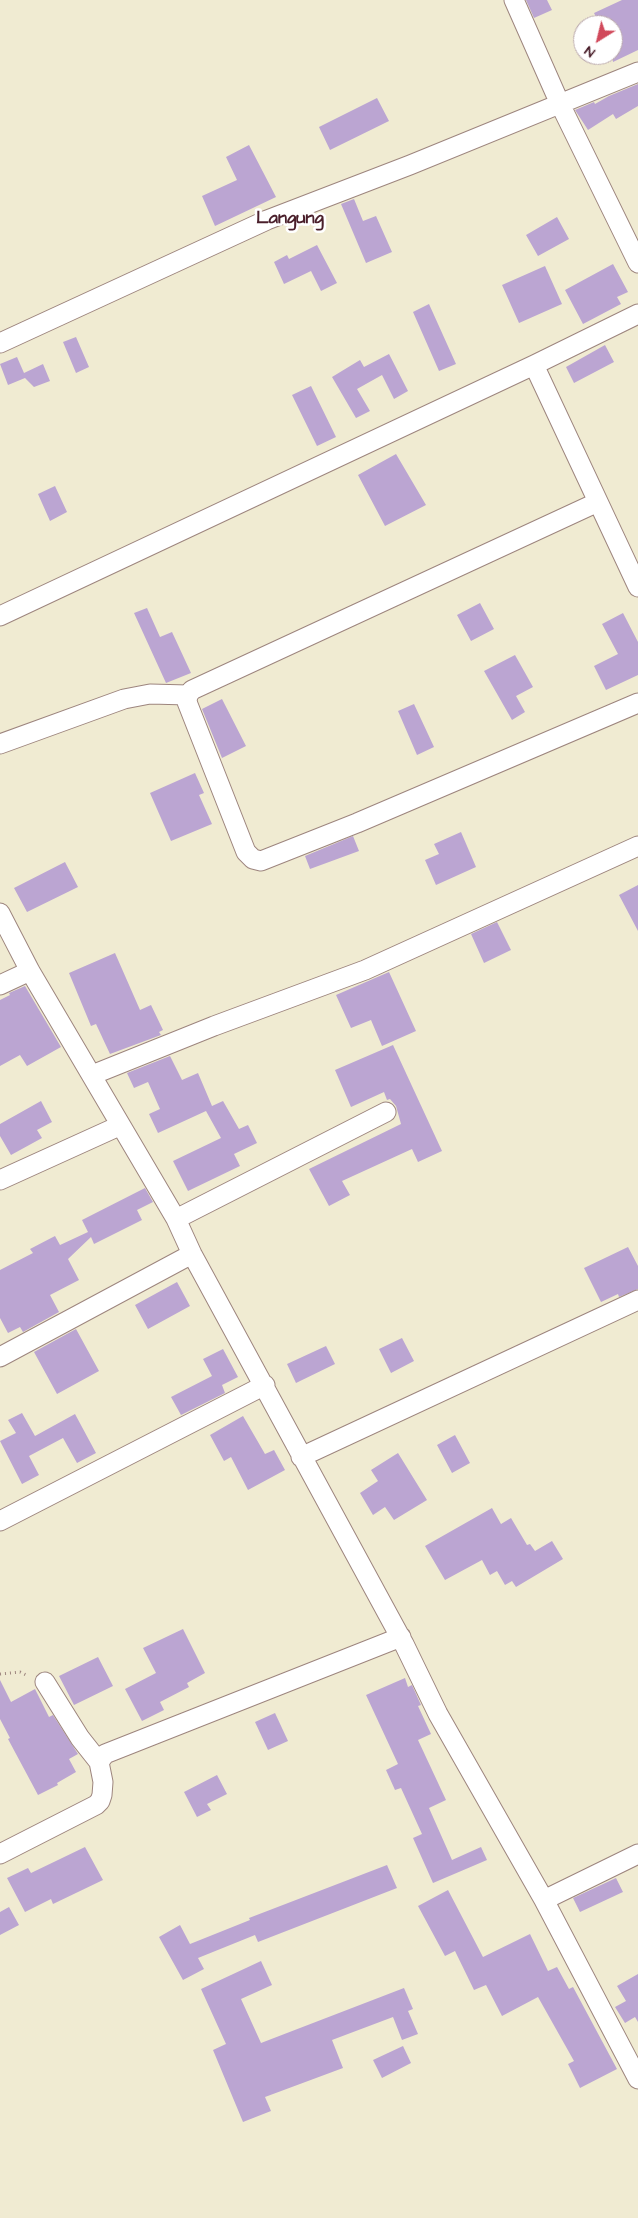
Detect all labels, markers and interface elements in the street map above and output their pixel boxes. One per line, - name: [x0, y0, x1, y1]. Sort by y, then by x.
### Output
- north arrow: [573, 15, 623, 65]
- text: N: [580, 41, 599, 62]
- district label: Langung: [256, 208, 324, 230]

